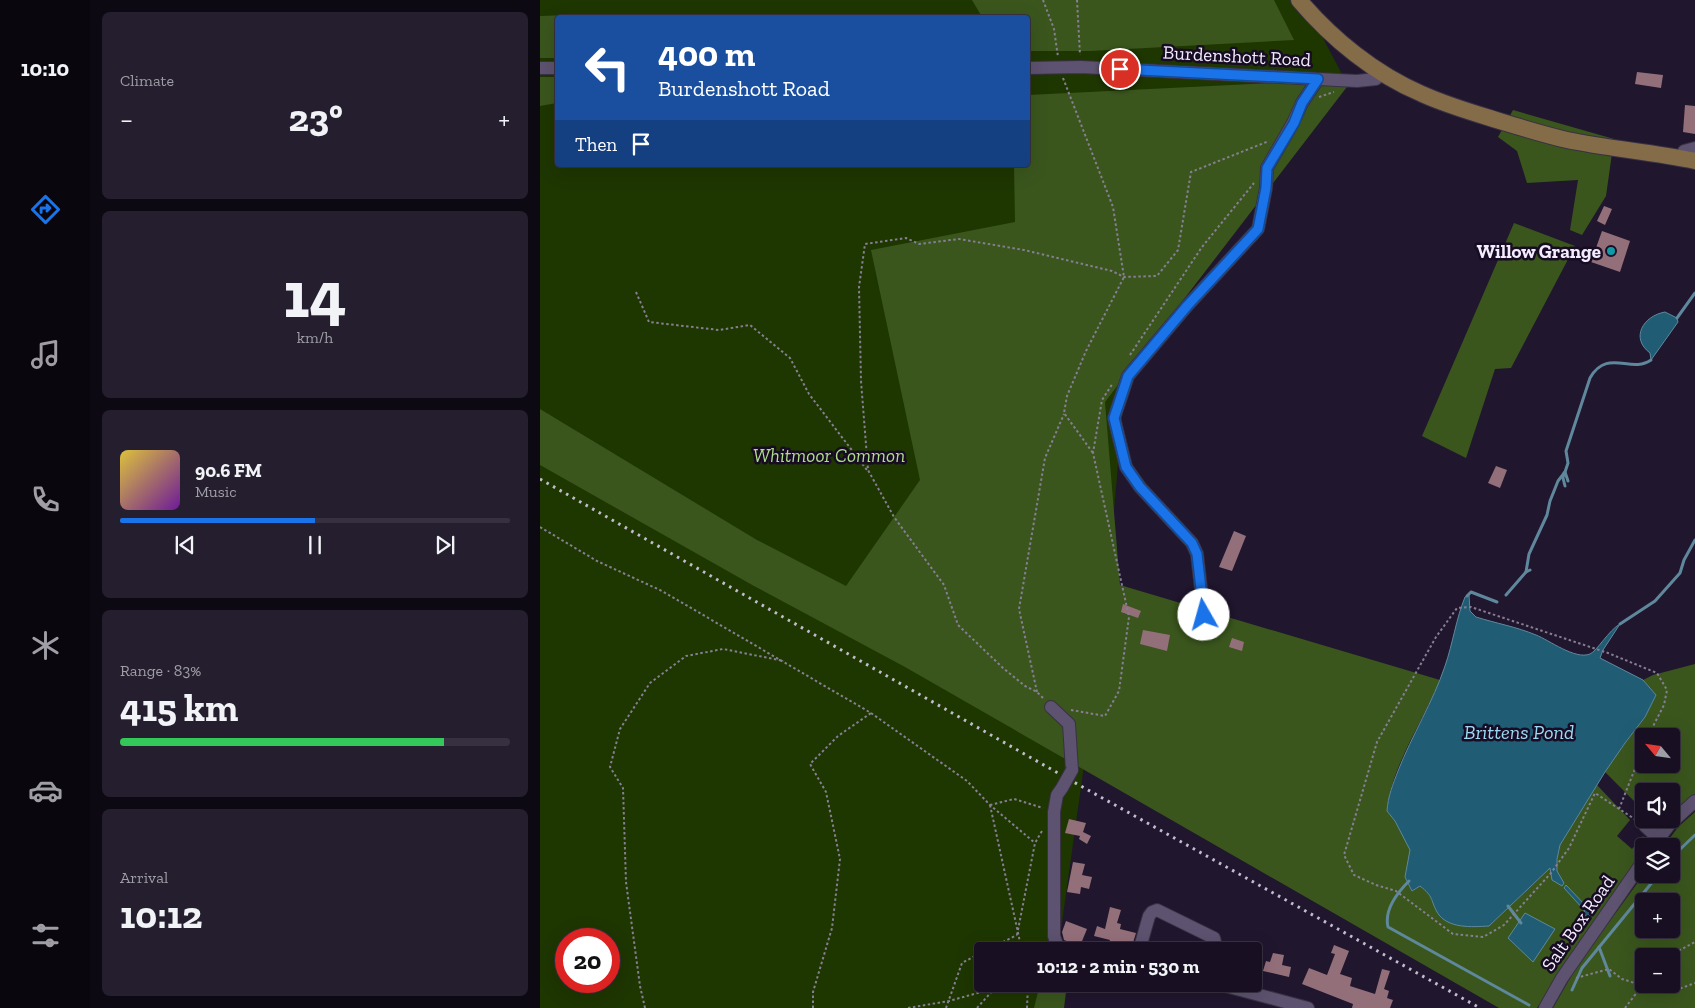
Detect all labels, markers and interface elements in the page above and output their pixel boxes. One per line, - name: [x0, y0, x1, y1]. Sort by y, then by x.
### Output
- text: 400 m: [658, 33, 755, 75]
- icon: left: [575, 35, 640, 100]
- street label: Burdenshott Road: [1162, 41, 1312, 71]
- pin: [1099, 48, 1141, 90]
- text: 10:10: [21, 55, 69, 82]
- icon: arrive: [1106, 55, 1134, 83]
- text: Climate: [120, 71, 174, 90]
- text: Burdenshott Road: [658, 75, 830, 102]
- text: 23°: [288, 95, 343, 141]
- text: −: [120, 103, 133, 136]
- text: +: [498, 103, 510, 136]
- icon: arrive: [627, 130, 655, 158]
- text: Then: [575, 133, 617, 156]
- icon: directions: [28, 192, 63, 227]
- place label: Willow Grange: [1477, 240, 1601, 263]
- marker: Willow Grange: [1605, 245, 1617, 257]
- text: 14: [283, 256, 347, 334]
- text: km/h: [297, 328, 333, 347]
- icon: music: [28, 337, 63, 372]
- park label: Whitmoor Common: [753, 444, 905, 467]
- text: 90.6 FM: [195, 459, 262, 482]
- icon: phone: [28, 482, 63, 517]
- text: Music: [195, 482, 237, 501]
- icon: previous: [171, 531, 199, 559]
- icon: pause: [301, 531, 329, 559]
- icon: next: [431, 531, 459, 559]
- position arrow: [1177, 588, 1229, 640]
- icon: climate: [28, 628, 63, 663]
- text: Range · 83%: [120, 661, 201, 680]
- text: 415 km: [120, 685, 238, 731]
- water label: Brittens Pond: [1464, 720, 1574, 744]
- north arrow: [1635, 728, 1680, 772]
- map controls: [1635, 728, 1680, 993]
- icon: car: [28, 773, 63, 808]
- button: sound: [1635, 783, 1680, 828]
- button: layers: [1635, 838, 1680, 883]
- text: Arrival: [120, 868, 168, 887]
- street label: Salt Box Road: [1537, 870, 1620, 975]
- text: 10:12: [120, 892, 202, 938]
- button: +: [1635, 893, 1680, 938]
- icon: filters: [28, 918, 63, 953]
- speed limit sign: 20: [555, 928, 620, 993]
- button: −: [1635, 948, 1680, 993]
- text: 10:12 · 2 min · 530 m: [1037, 955, 1199, 978]

